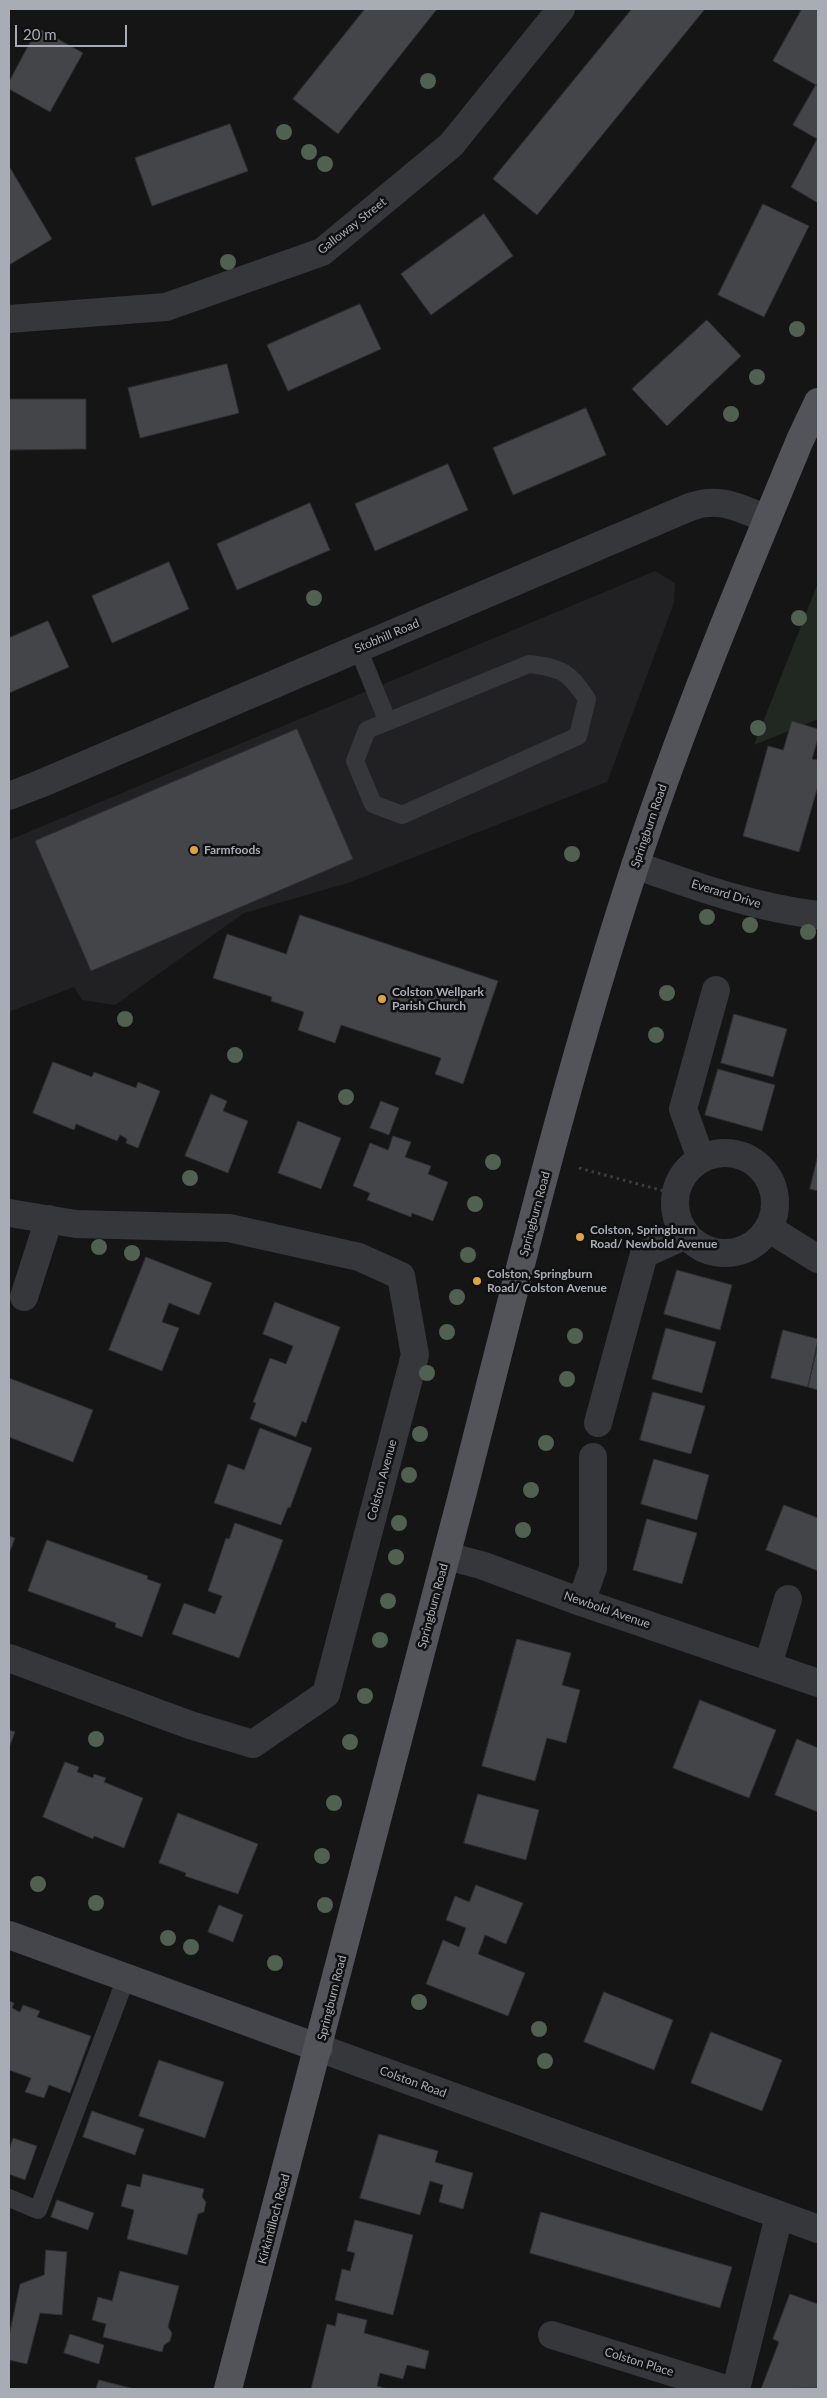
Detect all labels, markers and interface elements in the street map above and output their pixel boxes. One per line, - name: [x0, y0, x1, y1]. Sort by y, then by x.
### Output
- scale bar: [18, 15, 130, 47]
- text: 20 m: [23, 25, 57, 43]
- street label: Galloway Street: [315, 195, 389, 257]
- street label: Stobhill Road: [352, 616, 422, 656]
- street label: Springburn Road: [628, 782, 670, 870]
- place label: Farmfoods: [204, 843, 261, 857]
- marker: Farmfoods: [188, 844, 200, 856]
- street label: Everard Drive: [690, 877, 762, 911]
- place label: Colston Wellpark Parish Church: [392, 985, 484, 1013]
- marker: Colston Wellpark Parish Church: [376, 993, 388, 1005]
- street label: Springburn Road: [517, 1170, 553, 1258]
- place label: Colston, Springburn Road/ Newbold Avenue: [590, 1223, 717, 1251]
- marker: Colston, Springburn Road/ Newbold Avenue: [574, 1231, 586, 1243]
- place label: Colston, Springburn Road/ Colston Avenue: [487, 1267, 607, 1295]
- marker: Colston, Springburn Road/ Colston Avenue: [471, 1275, 483, 1287]
- street label: Colston Avenue: [364, 1438, 400, 1522]
- street label: Springburn Road: [415, 1562, 451, 1650]
- street label: Newbold Avenue: [562, 1588, 652, 1632]
- street label: Springburn Road: [314, 1954, 350, 2042]
- street label: Colston Road: [378, 2063, 448, 2101]
- street label: Kirkintilloch Road: [255, 2172, 293, 2266]
- street label: Colston Place: [603, 2345, 675, 2379]

